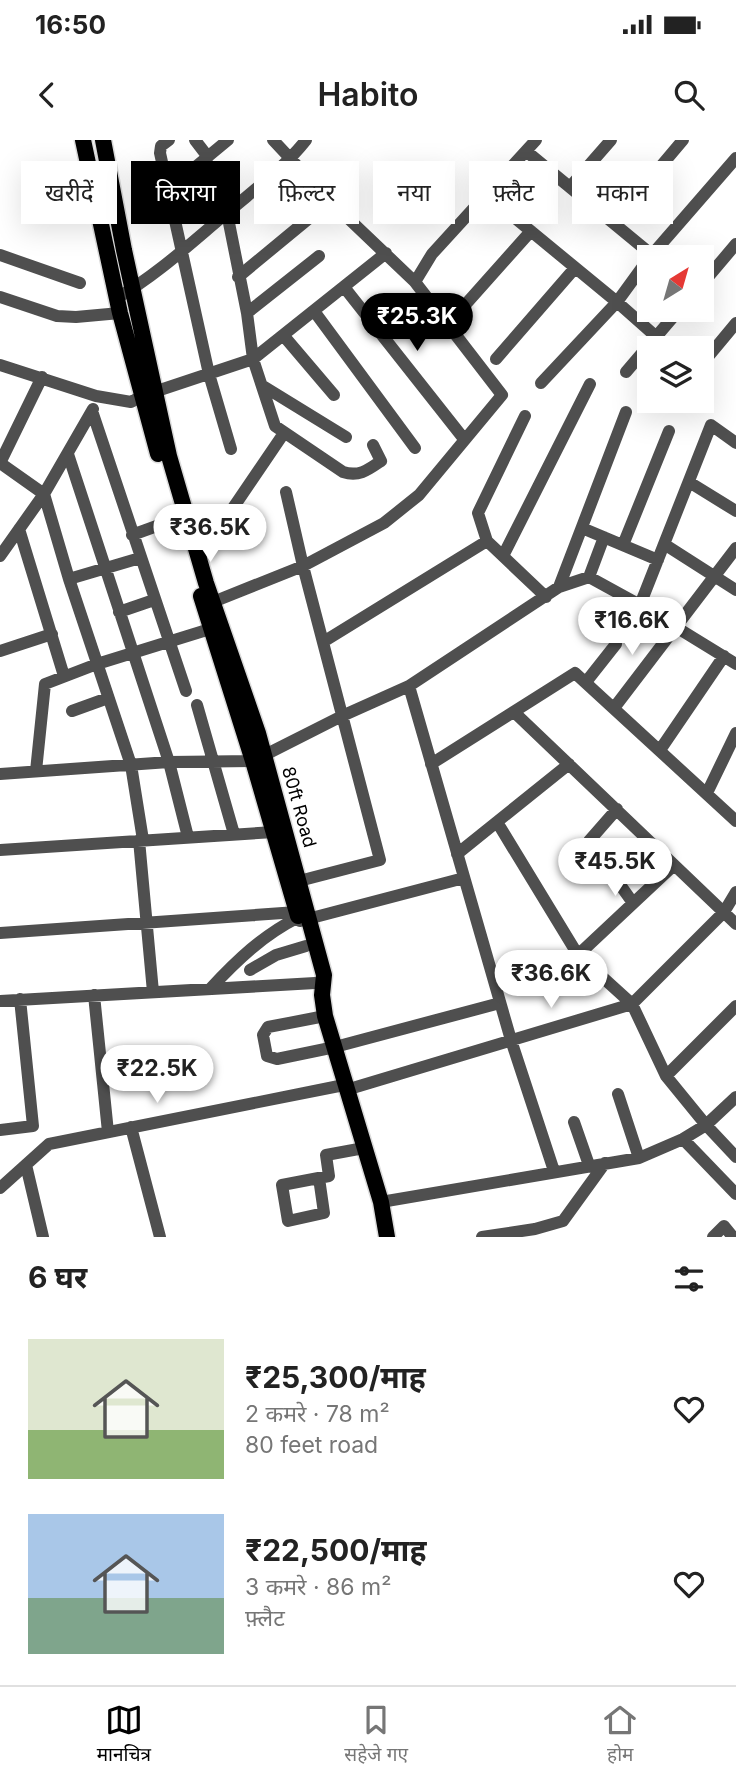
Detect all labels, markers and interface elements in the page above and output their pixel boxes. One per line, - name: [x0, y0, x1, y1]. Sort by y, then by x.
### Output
- text: 16:50: [35, 9, 106, 40]
- text: Habito: [317, 75, 419, 114]
- icon: back: [28, 76, 66, 114]
- icon: search: [670, 76, 708, 114]
- chip: खरीदें: [21, 161, 117, 224]
- chip: किराया: [131, 161, 240, 224]
- chip: फ़िल्टर: [254, 161, 359, 224]
- chip: नया: [373, 161, 455, 224]
- chip: फ़्लैट: [469, 161, 558, 224]
- chip: मकान: [572, 161, 673, 224]
- north arrow: [637, 245, 714, 322]
- map controls: [637, 245, 714, 413]
- pin: ₹25.3K: [360, 294, 474, 353]
- text: ₹25.3K: [377, 302, 457, 330]
- button: layers: [637, 336, 714, 413]
- pin: ₹36.5K: [153, 504, 267, 564]
- text: ₹36.5K: [169, 513, 251, 541]
- pin: ₹16.6K: [575, 598, 689, 657]
- text: ₹16.6K: [594, 606, 670, 634]
- street label: 80ft Road: [278, 764, 321, 850]
- pin: ₹45.5K: [558, 838, 672, 898]
- text: ₹45.5K: [574, 847, 656, 875]
- pin: ₹36.6K: [494, 950, 608, 1010]
- text: ₹36.6K: [511, 959, 591, 987]
- pin: ₹22.5K: [100, 1046, 214, 1105]
- text: ₹22.5K: [117, 1054, 197, 1082]
- text: 6 घर: [28, 1259, 87, 1295]
- icon: filters: [670, 1260, 708, 1298]
- text: ₹25,300/माह: [245, 1359, 426, 1395]
- icon: home: [84, 1367, 168, 1451]
- icon: heart: [670, 1390, 708, 1428]
- text: 2 कमरे · 78 m²: [245, 1400, 390, 1428]
- text: 80 feet road: [245, 1431, 378, 1459]
- text: ₹22,500/माह: [245, 1532, 426, 1568]
- icon: home: [84, 1542, 168, 1626]
- icon: heart: [670, 1565, 708, 1603]
- text: 3 कमरे · 86 m²: [245, 1573, 391, 1601]
- text: फ़्लैट: [245, 1604, 285, 1632]
- tab: मानचित्र: [97, 1701, 151, 1769]
- tab: सहेजे गए: [344, 1701, 408, 1769]
- tab: होम: [601, 1701, 639, 1769]

